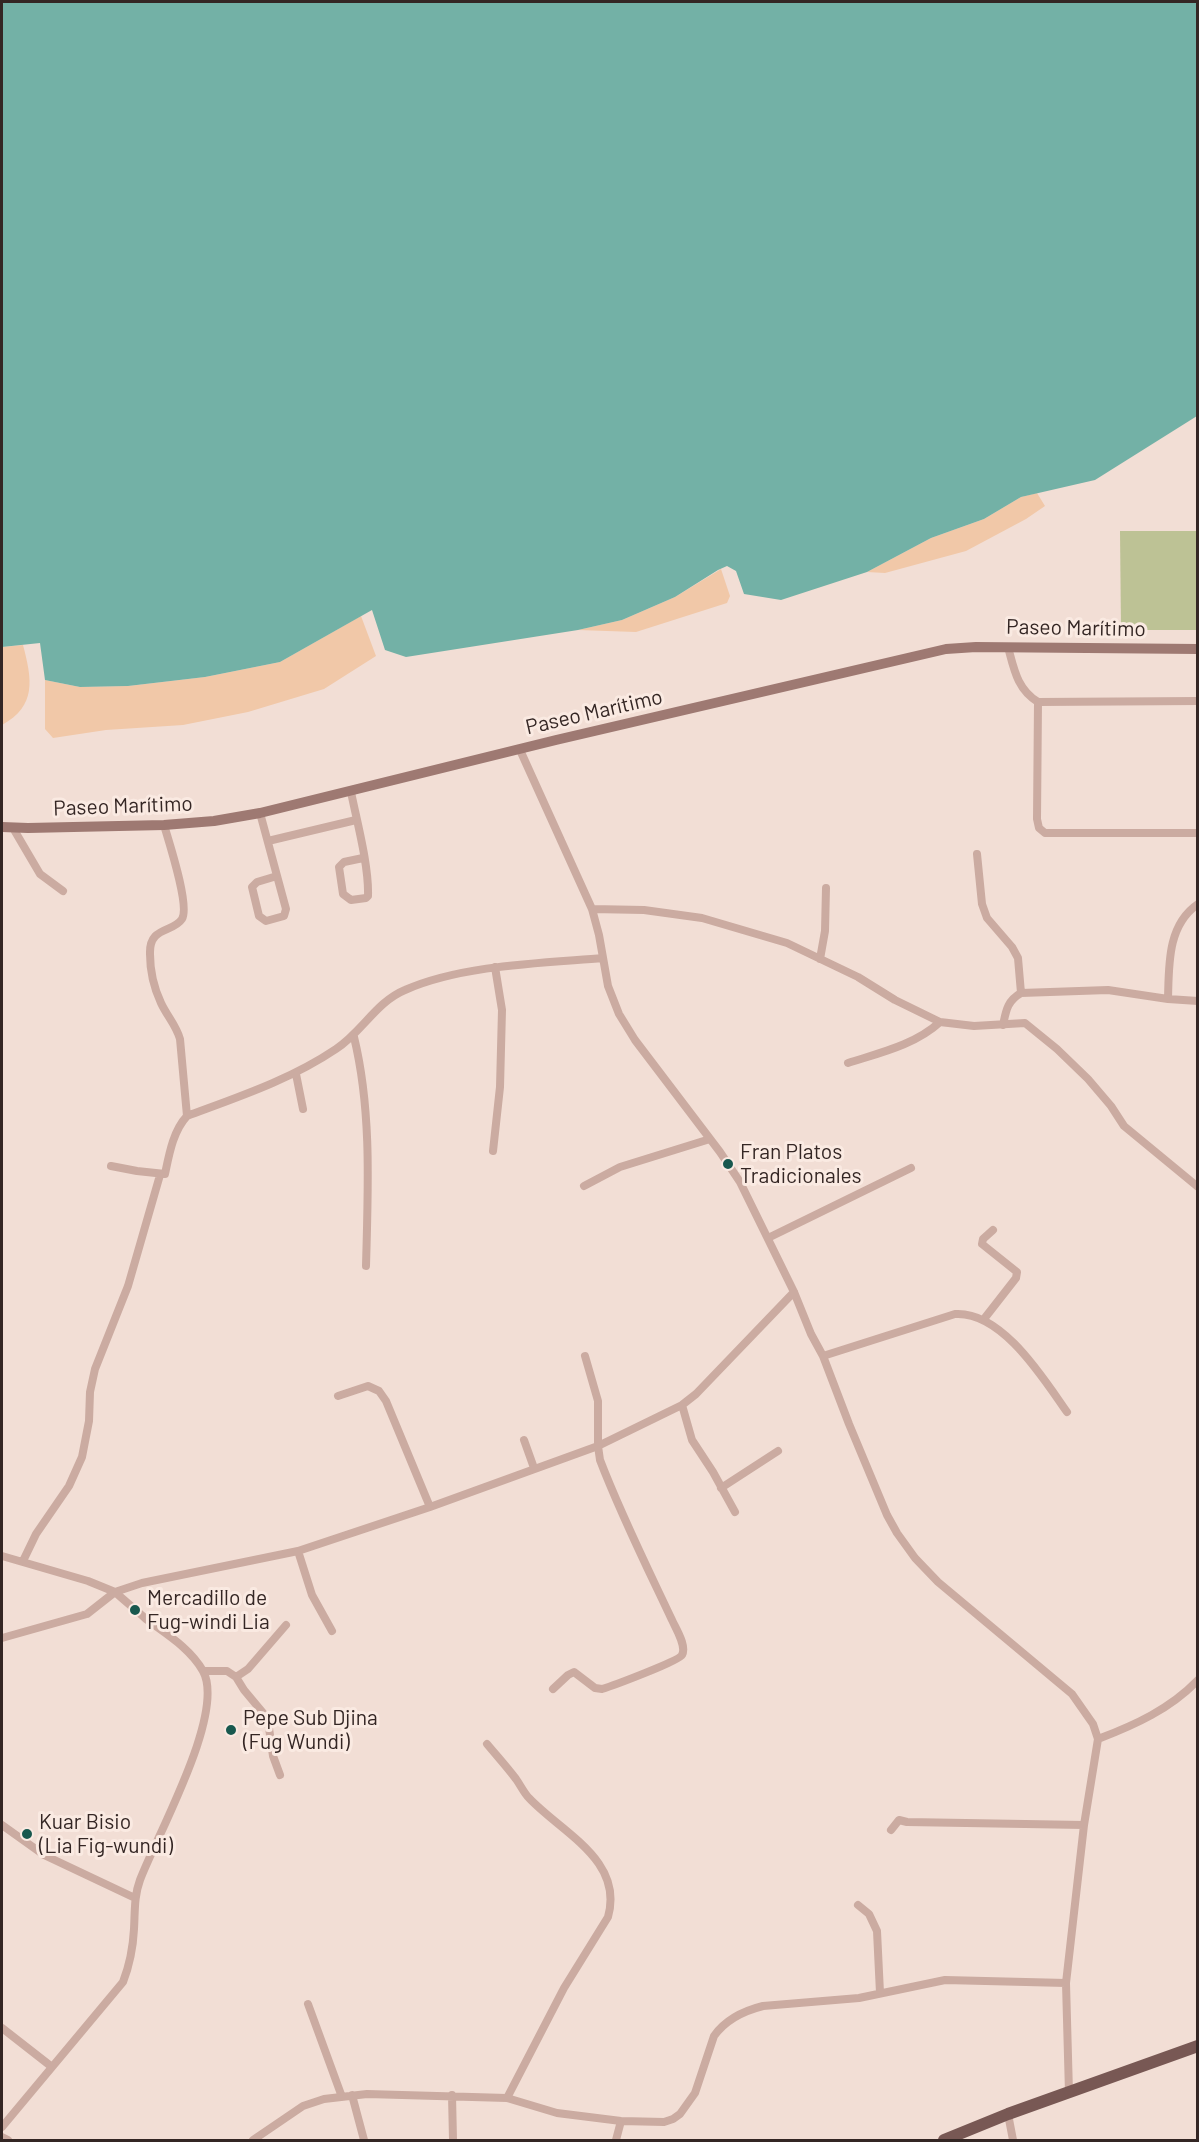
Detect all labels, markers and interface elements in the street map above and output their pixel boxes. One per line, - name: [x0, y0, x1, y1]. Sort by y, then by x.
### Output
- street label: Paseo Marítimo: [1006, 614, 1146, 642]
- street label: Paseo Marítimo: [523, 684, 665, 740]
- street label: Paseo Marítimo: [53, 791, 193, 821]
- place label: Fran Platos Tradicionales: [740, 1139, 862, 1189]
- marker: Fran Platos Tradicionales: [721, 1157, 735, 1171]
- place label: Mercadillo de Fug-windi Lia: [147, 1585, 270, 1635]
- marker: Mercadillo de Fug-windi Lia: [128, 1603, 142, 1617]
- place label: Pepe Sub Djina (Fug Wundi): [243, 1705, 378, 1755]
- marker: Pepe Sub Djina (Fug Wundi): [224, 1723, 238, 1737]
- place label: Kuar Bisio (Lia Fig-wundi): [39, 1809, 173, 1859]
- marker: Kuar Bisio (Lia Fig-wundi): [20, 1827, 34, 1841]

